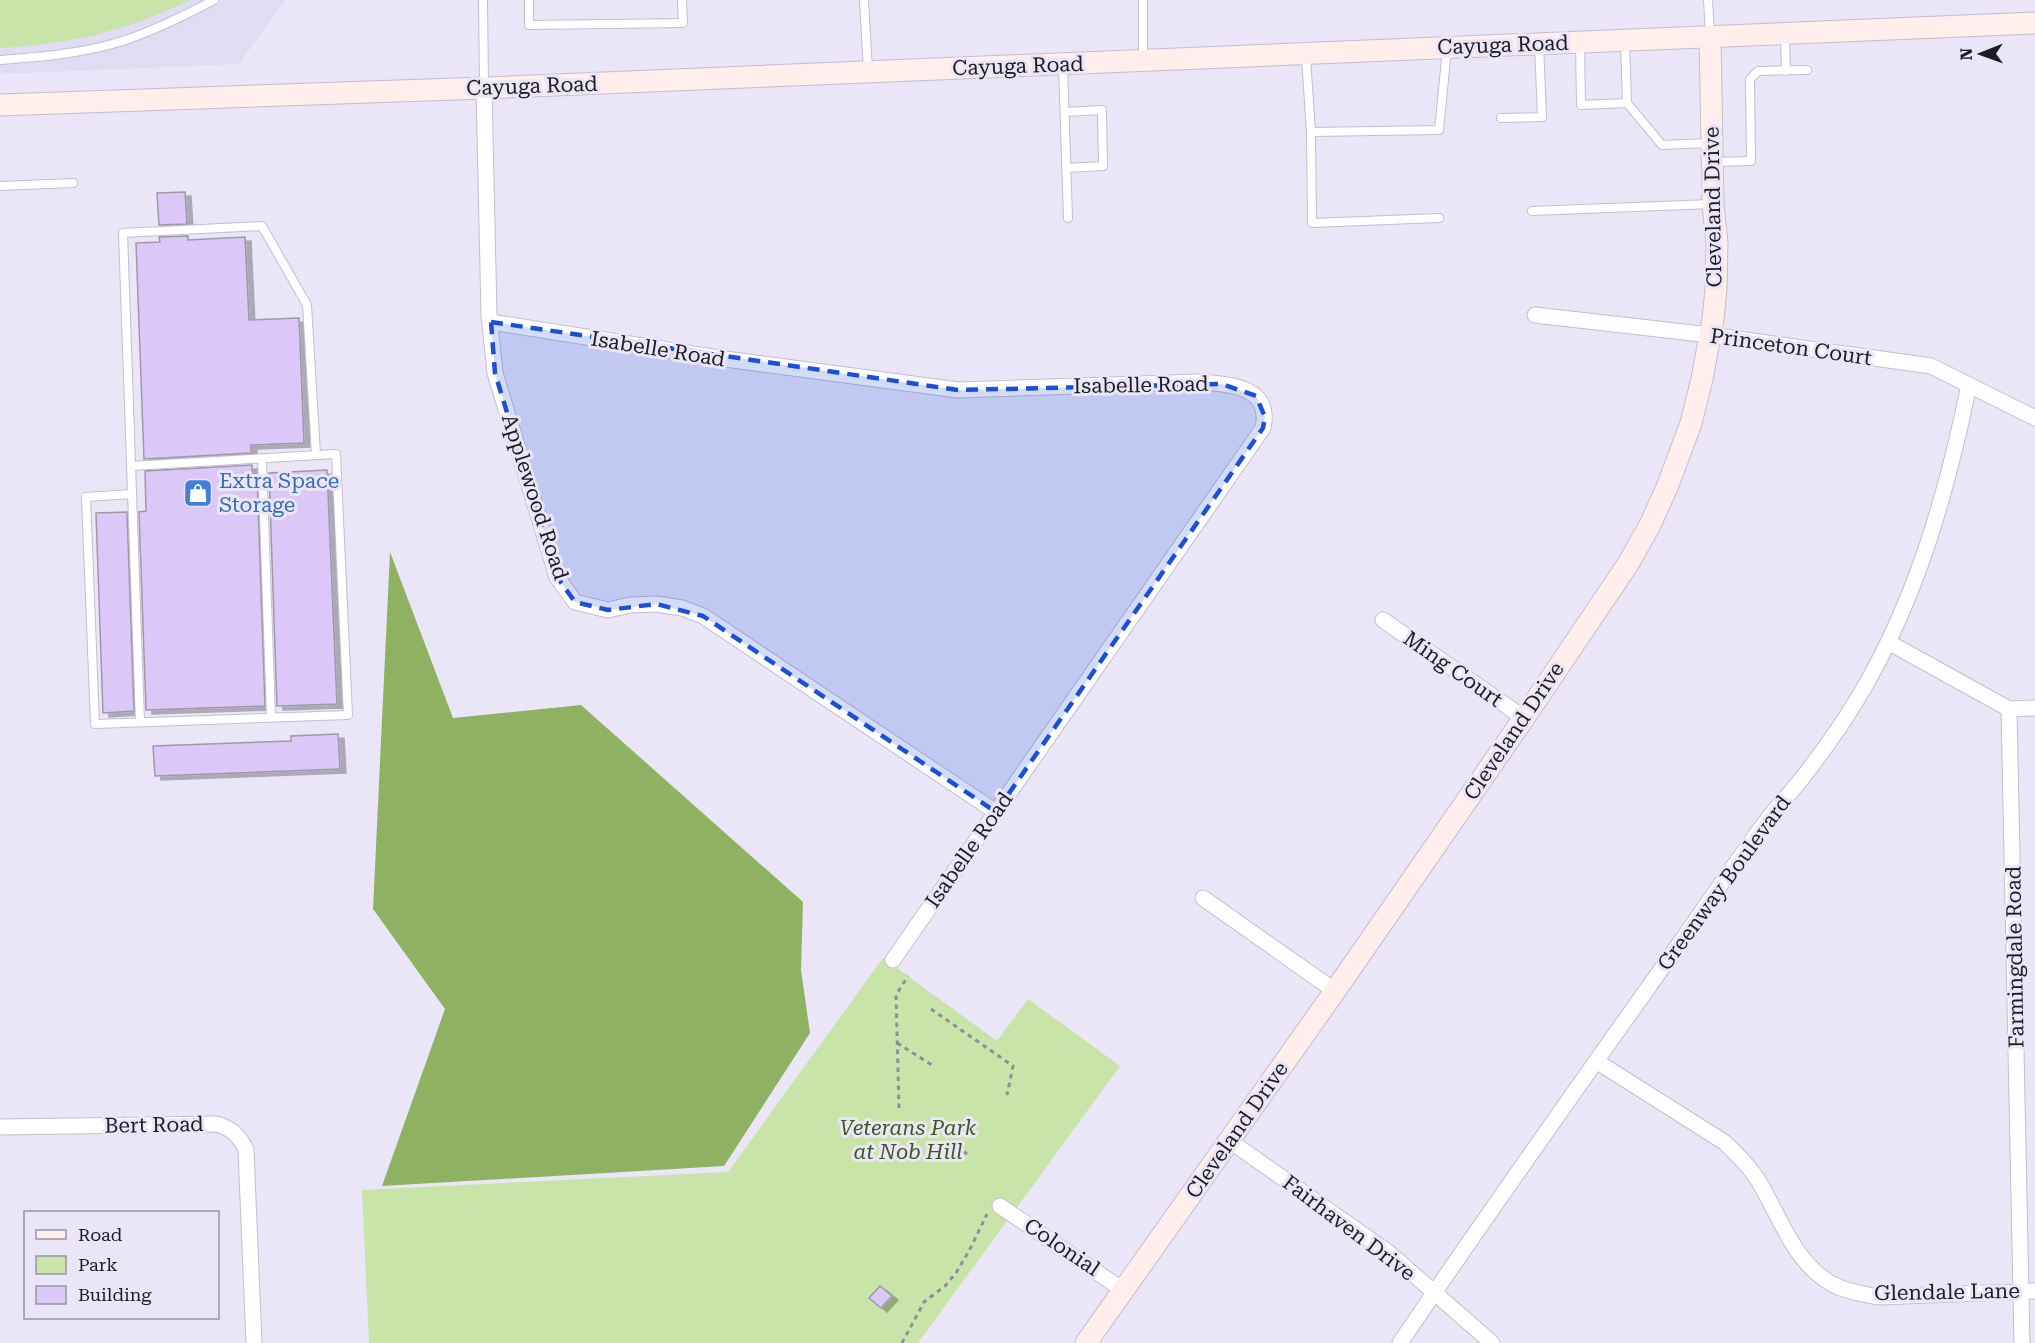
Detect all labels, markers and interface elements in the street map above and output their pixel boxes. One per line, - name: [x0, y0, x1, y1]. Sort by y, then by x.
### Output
- north arrow: [1951, 24, 2011, 84]
- street label: Cayuga Road: [1437, 31, 1570, 59]
- text: N: [1957, 48, 1976, 61]
- street label: Cayuga Road: [952, 52, 1085, 80]
- street label: Cayuga Road: [466, 72, 599, 100]
- street label: Cleveland Drive: [1700, 126, 1726, 288]
- street label: Princeton Court: [1709, 324, 1874, 370]
- street label: Isabelle Road: [589, 327, 727, 372]
- street label: Isabelle Road: [1073, 372, 1209, 398]
- street label: Applewood Road: [497, 411, 573, 583]
- place label: Extra Space Storage: [219, 469, 339, 517]
- shop icon: Extra Space Storage: [182, 477, 214, 509]
- street label: Ming Court: [1399, 626, 1507, 712]
- street label: Cleveland Drive: [1459, 658, 1569, 804]
- street label: Isabelle Road: [920, 787, 1018, 912]
- street label: Greenway Boulevard: [1653, 791, 1796, 975]
- street label: Farmingdale Road: [2001, 865, 2029, 1048]
- street label: Cleveland Drive: [1181, 1057, 1293, 1203]
- street label: Bert Road: [104, 1112, 204, 1138]
- park label: Veterans Park at Nob Hill: [840, 1116, 977, 1164]
- street label: Fairhaven Drive: [1278, 1170, 1420, 1286]
- legend: [24, 1211, 219, 1319]
- street label: Colonial: [1020, 1213, 1105, 1281]
- text: Road: [78, 1224, 123, 1245]
- text: Park: [78, 1254, 118, 1275]
- street label: Glendale Lane: [1874, 1279, 2020, 1305]
- text: Building: [78, 1284, 152, 1305]

